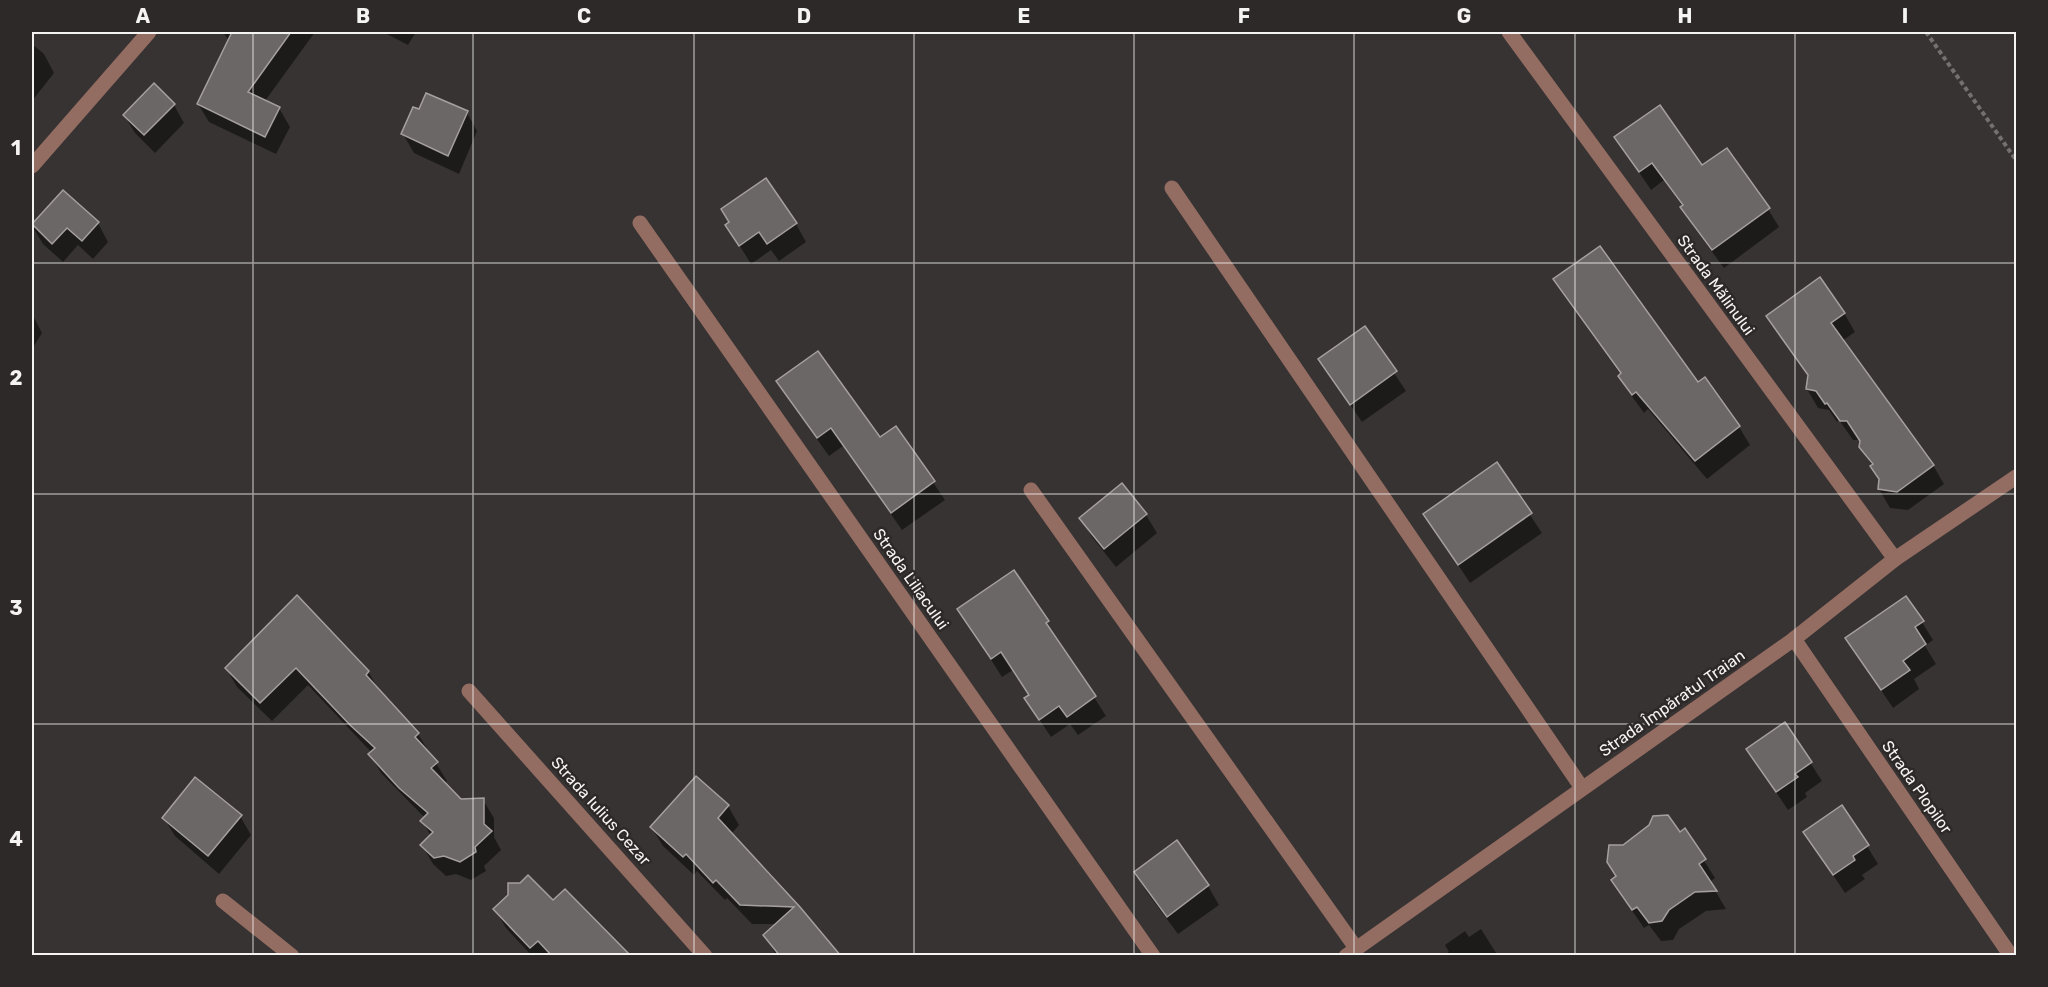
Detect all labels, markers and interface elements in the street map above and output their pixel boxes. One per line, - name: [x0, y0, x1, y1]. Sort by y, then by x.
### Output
- text: A: [136, 4, 151, 28]
- text: B: [356, 4, 370, 28]
- text: C: [577, 4, 591, 28]
- text: D: [797, 4, 811, 28]
- text: E: [1018, 4, 1030, 28]
- text: F: [1238, 4, 1250, 28]
- text: G: [1457, 4, 1471, 28]
- text: H: [1678, 4, 1692, 28]
- text: I: [1902, 4, 1908, 28]
- text: 1: [11, 136, 21, 160]
- street label: Strada Mălinului: [1673, 231, 1759, 339]
- text: 2: [10, 366, 23, 390]
- street label: Strada Liliacului: [869, 525, 953, 633]
- text: 3: [9, 596, 23, 620]
- street label: Strada Împăratul Traian: [1596, 645, 1748, 761]
- street label: Strada Plopilor: [1878, 737, 1956, 837]
- street label: Strada Iulius Cezar: [547, 753, 655, 869]
- text: 4: [9, 827, 23, 851]

